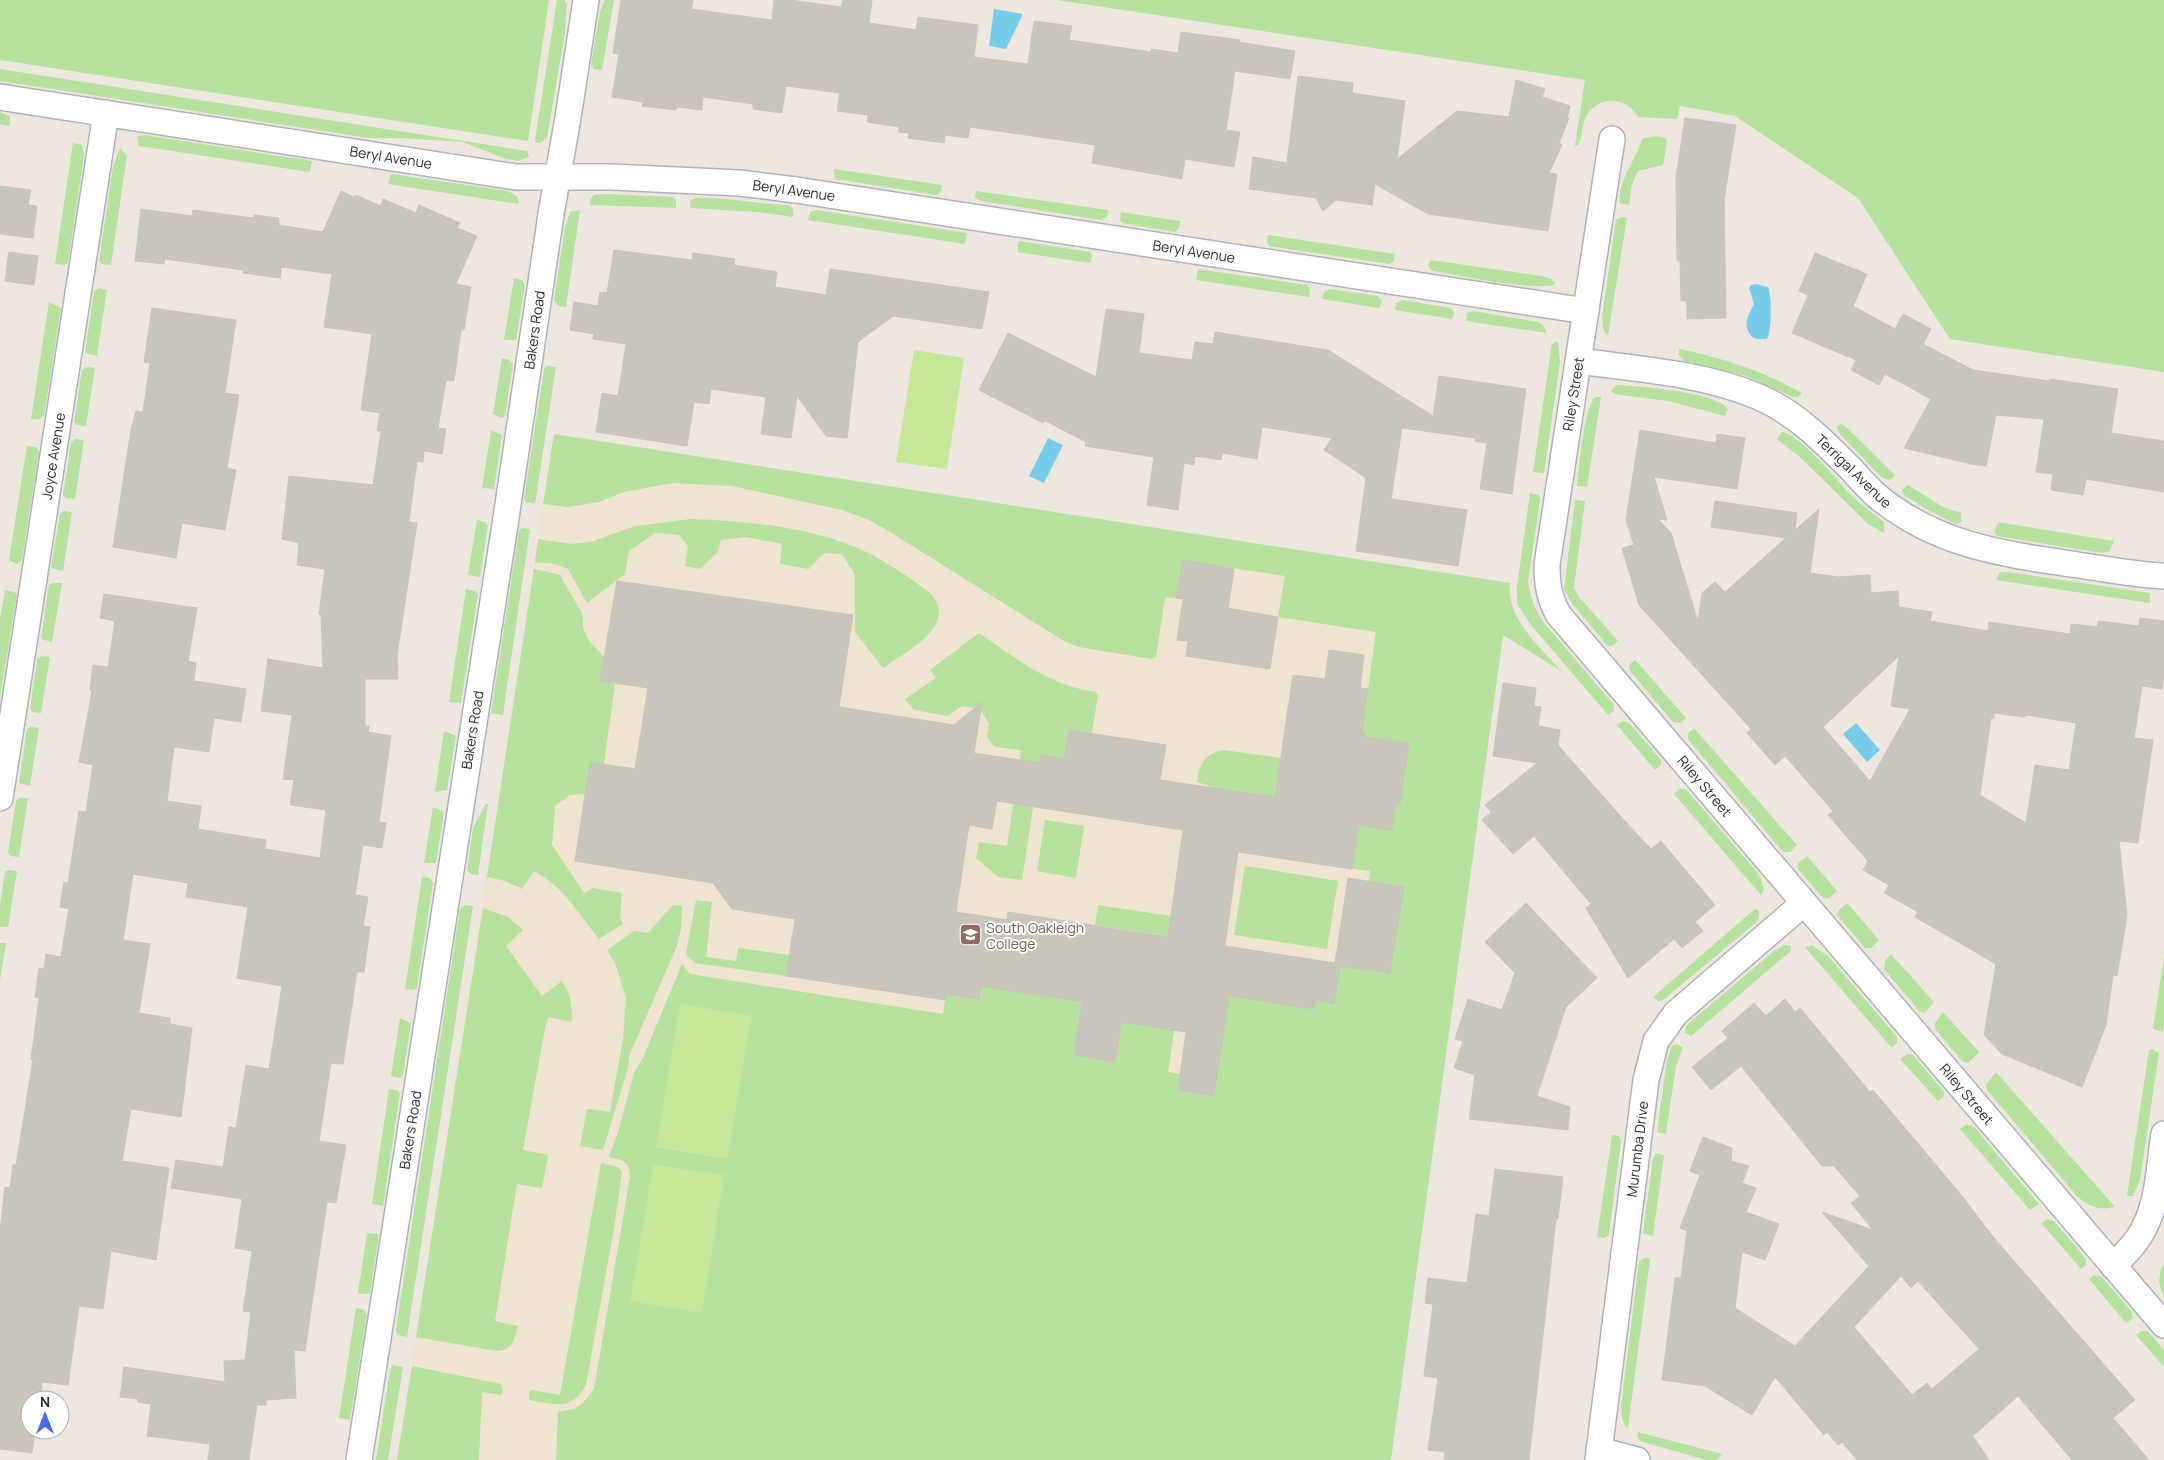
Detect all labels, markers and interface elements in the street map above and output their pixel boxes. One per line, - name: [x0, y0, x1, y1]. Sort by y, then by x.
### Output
- street label: Beryl Avenue: [348, 141, 434, 173]
- street label: Beryl Avenue: [752, 175, 836, 205]
- street label: Beryl Avenue: [1151, 235, 1237, 267]
- street label: Bakers Road: [519, 289, 549, 371]
- street label: Riley Street: [1558, 355, 1588, 432]
- street label: Joyce Avenue: [37, 411, 69, 501]
- street label: Terrigal Avenue: [1812, 430, 1896, 512]
- street label: Bakers Road: [456, 689, 488, 771]
- street label: Riley Street: [1674, 751, 1737, 821]
- place label: South Oakleigh College: [986, 918, 1084, 953]
- school or university icon: South Oakleigh College: [958, 923, 982, 947]
- street label: Riley Street: [1936, 1059, 1999, 1129]
- street label: Bakers Road: [394, 1089, 426, 1171]
- street label: Murumba Drive: [1622, 1100, 1652, 1198]
- north arrow: [20, 1390, 70, 1440]
- text: N: [40, 1392, 50, 1411]

